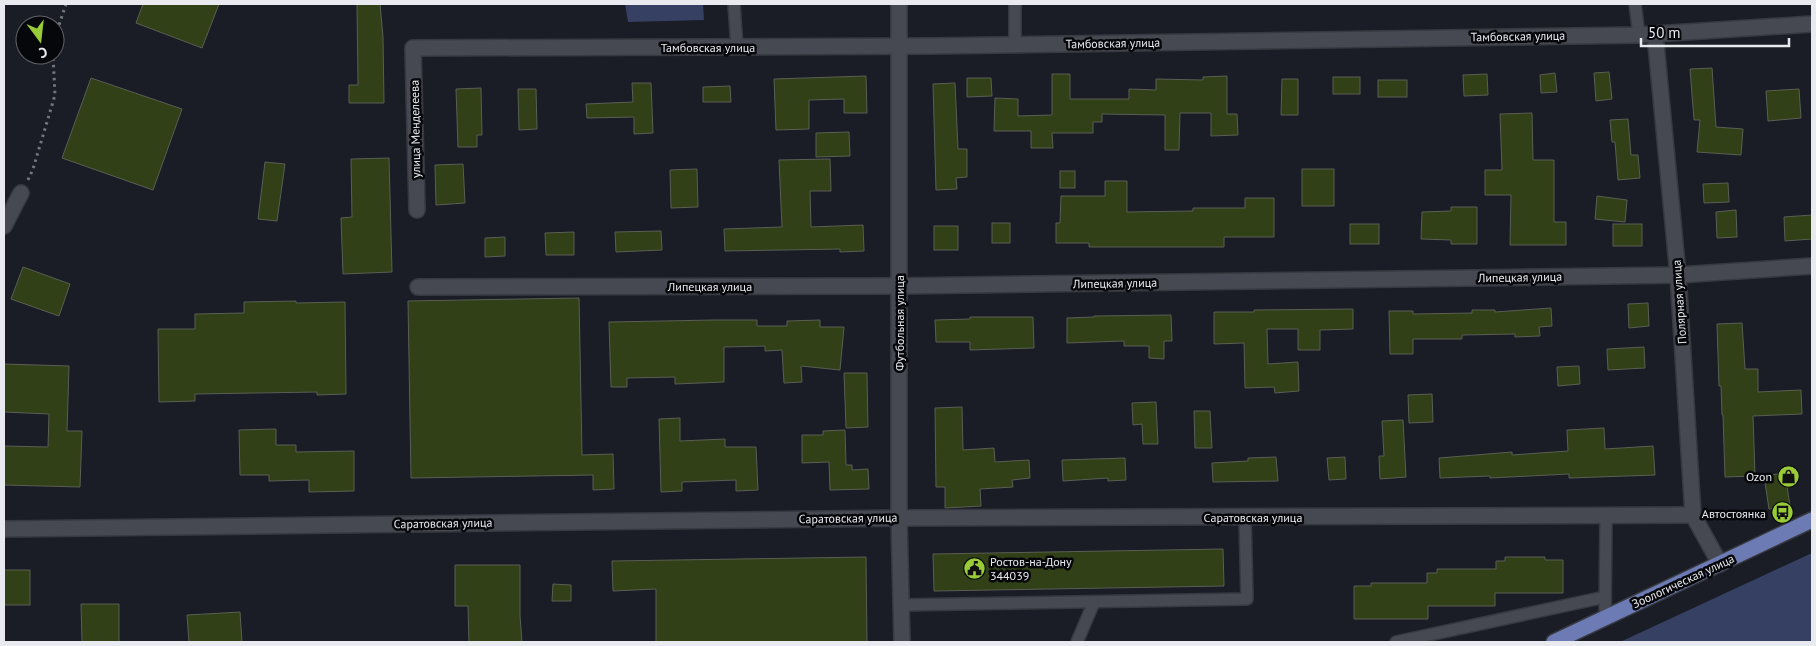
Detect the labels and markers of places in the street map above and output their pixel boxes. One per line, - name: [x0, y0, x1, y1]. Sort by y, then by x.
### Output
- shop icon: Ozon: [1776, 464, 1800, 488]
- place label: Ozon: [1746, 469, 1772, 484]
- bus stop icon: Автостоянка: [1770, 501, 1794, 525]
- place label: Автостоянка: [1702, 506, 1766, 521]
- place label: Ростов-на-Дону 344039: [990, 554, 1072, 583]
- public building icon: Ростов-на-Дону 344039: [962, 556, 986, 580]

